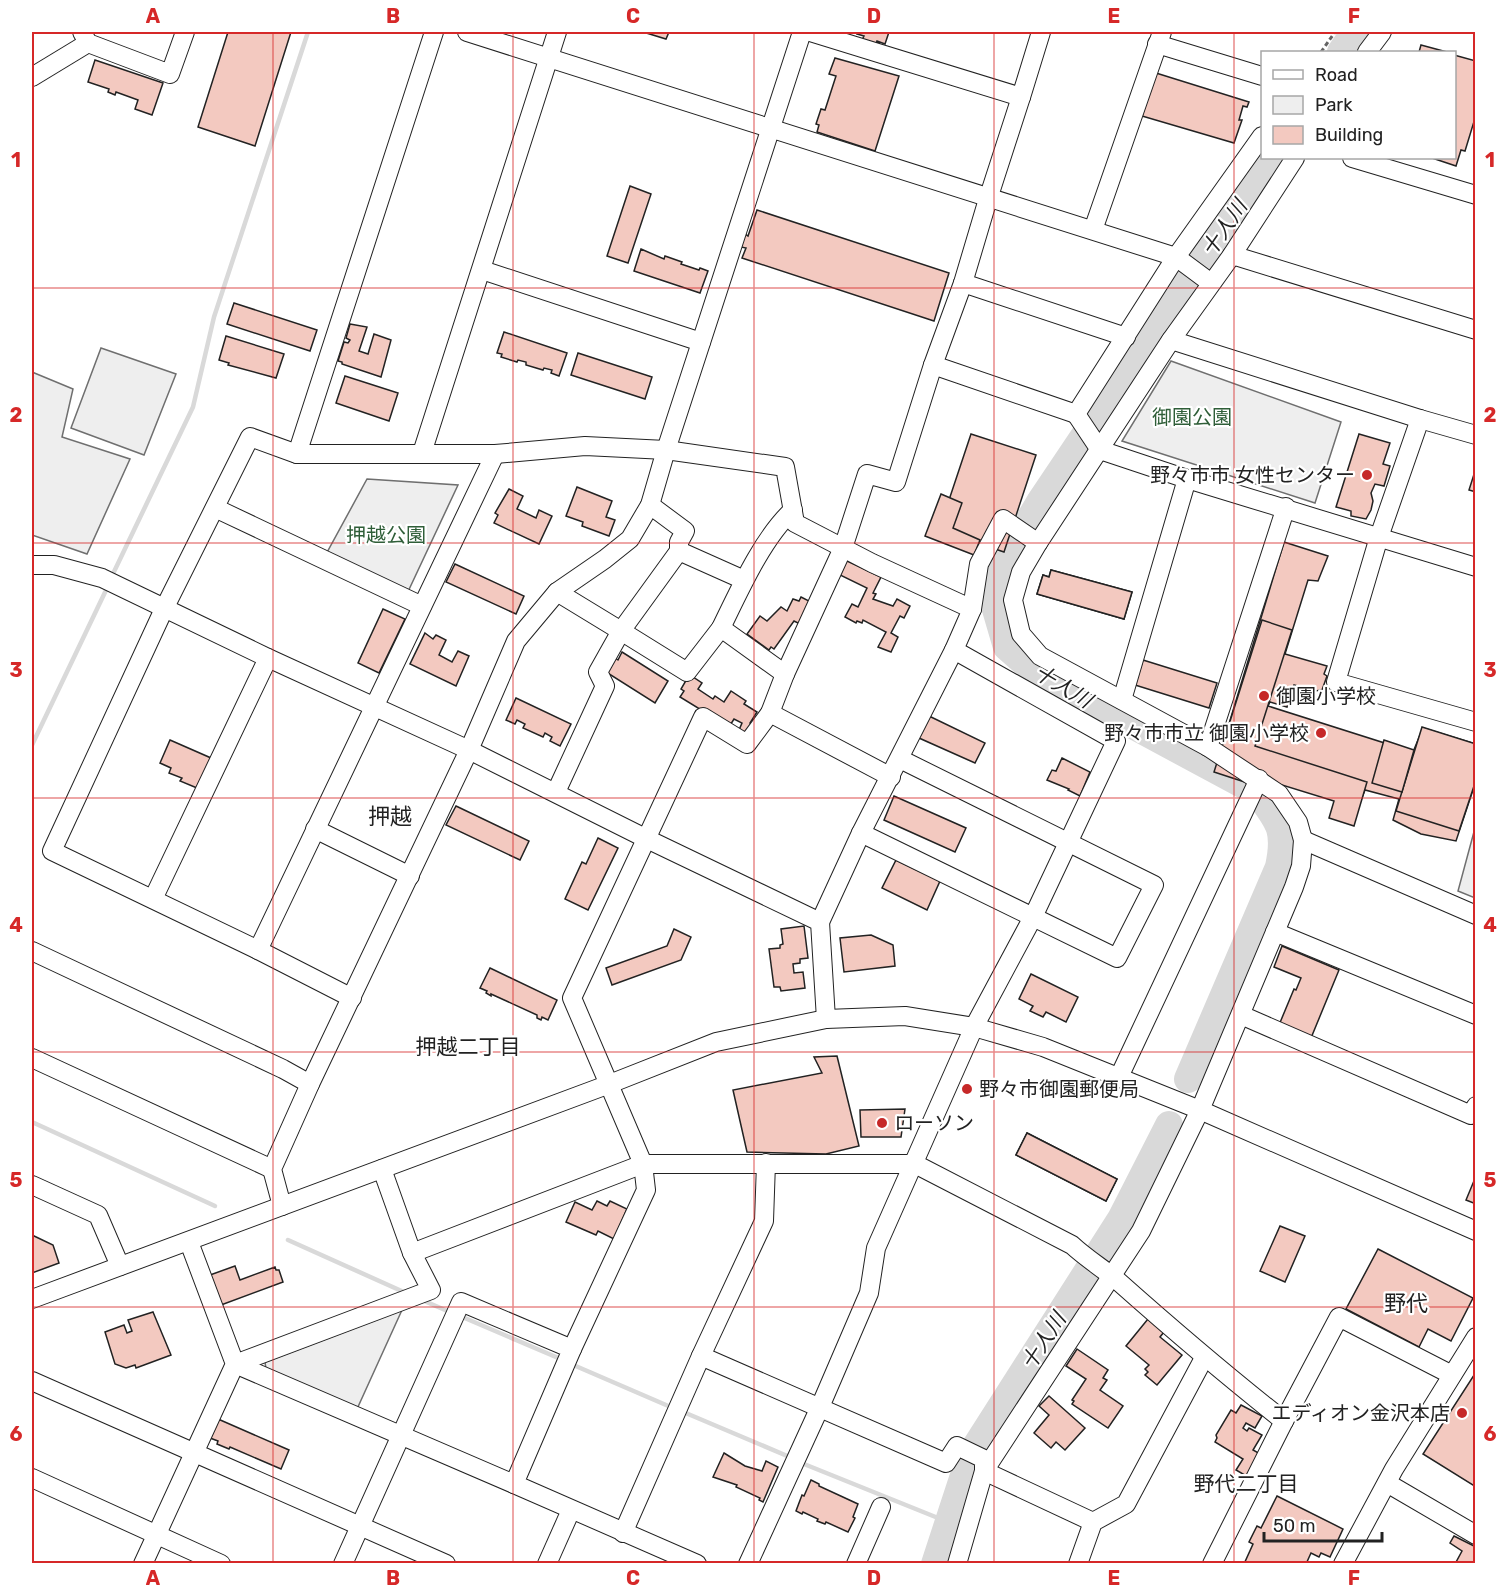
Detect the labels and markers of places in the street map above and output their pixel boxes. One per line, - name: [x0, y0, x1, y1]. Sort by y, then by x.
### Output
- place label: 野々市市 女性センター: [1150, 463, 1355, 487]
- marker: 野々市市 女性センター: [1360, 468, 1374, 482]
- place label: 御園小学校: [1276, 684, 1376, 708]
- marker: 御園小学校: [1257, 689, 1271, 703]
- place label: 野々市市立 御園小学校: [1104, 721, 1309, 745]
- marker: 野々市市立 御園小学校: [1314, 726, 1328, 740]
- place label: 野々市御園郵便局: [979, 1077, 1139, 1101]
- marker: 野々市御園郵便局: [960, 1082, 974, 1096]
- place label: ローソン: [894, 1111, 974, 1135]
- marker: ローソン: [875, 1116, 889, 1130]
- place label: エディオン金沢本店: [1271, 1401, 1450, 1425]
- marker: エディオン金沢本店: [1455, 1406, 1469, 1420]

